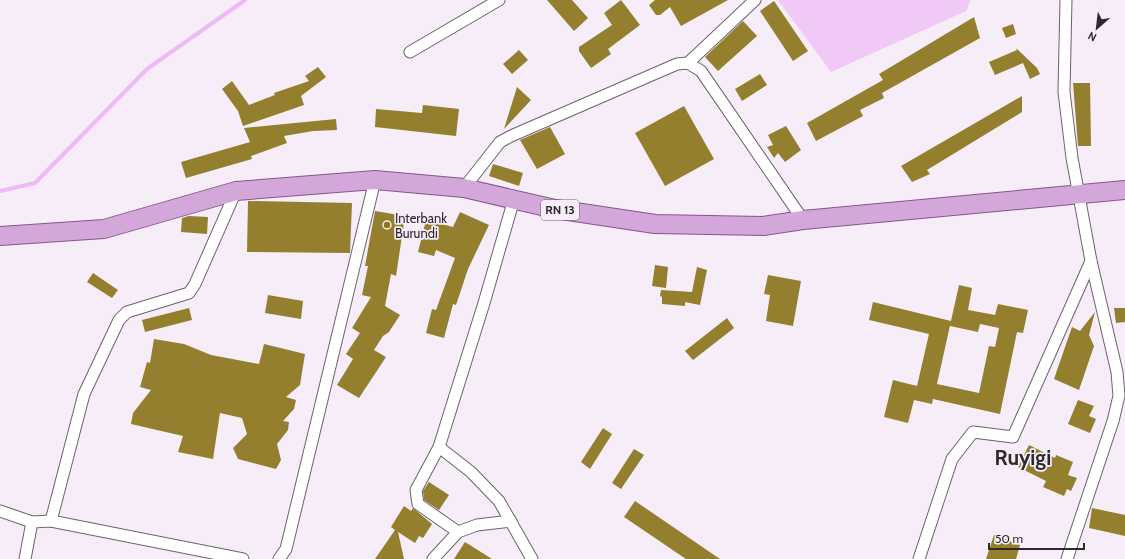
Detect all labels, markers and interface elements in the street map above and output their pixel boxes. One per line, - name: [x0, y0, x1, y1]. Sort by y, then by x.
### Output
- north arrow: [1077, 8, 1117, 48]
- text: N: [1086, 29, 1099, 45]
- road number: RN 13: [541, 200, 579, 220]
- place label: Interbank Burundi: [395, 210, 447, 241]
- marker: Interbank Burundi: [382, 220, 392, 230]
- district label: Ruyigi: [995, 445, 1051, 470]
- scale bar: [989, 525, 1084, 551]
- text: 50 m: [995, 531, 1023, 546]

